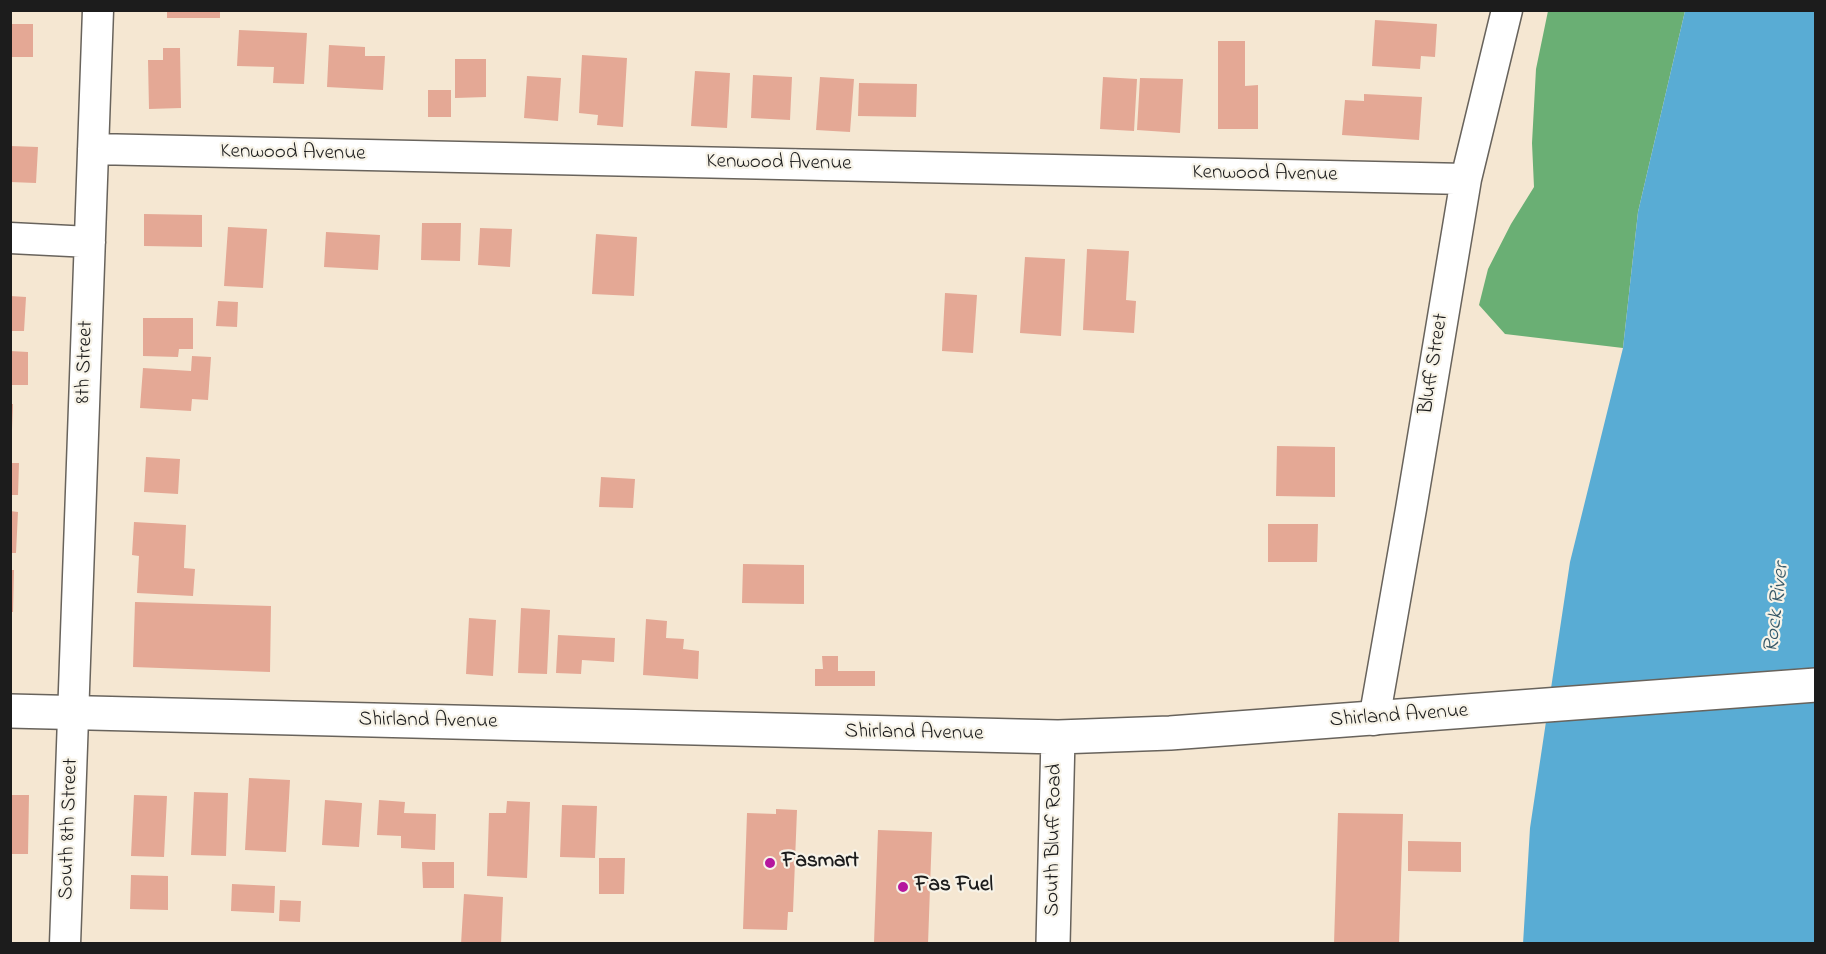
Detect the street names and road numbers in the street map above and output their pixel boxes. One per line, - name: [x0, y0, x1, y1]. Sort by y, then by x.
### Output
- street label: Kenwood Avenue: [220, 140, 366, 168]
- street label: Kenwood Avenue: [706, 150, 852, 178]
- street label: Kenwood Avenue: [1192, 161, 1338, 189]
- street label: Bluff Street: [1415, 312, 1455, 416]
- street label: 8th Street: [72, 320, 100, 404]
- street label: Shirland Avenue: [1329, 700, 1469, 734]
- street label: Shirland Avenue: [358, 708, 498, 736]
- street label: Shirland Avenue: [844, 720, 984, 748]
- street label: South 8th Street: [55, 758, 85, 900]
- street label: South Bluff Road: [1041, 763, 1069, 917]

